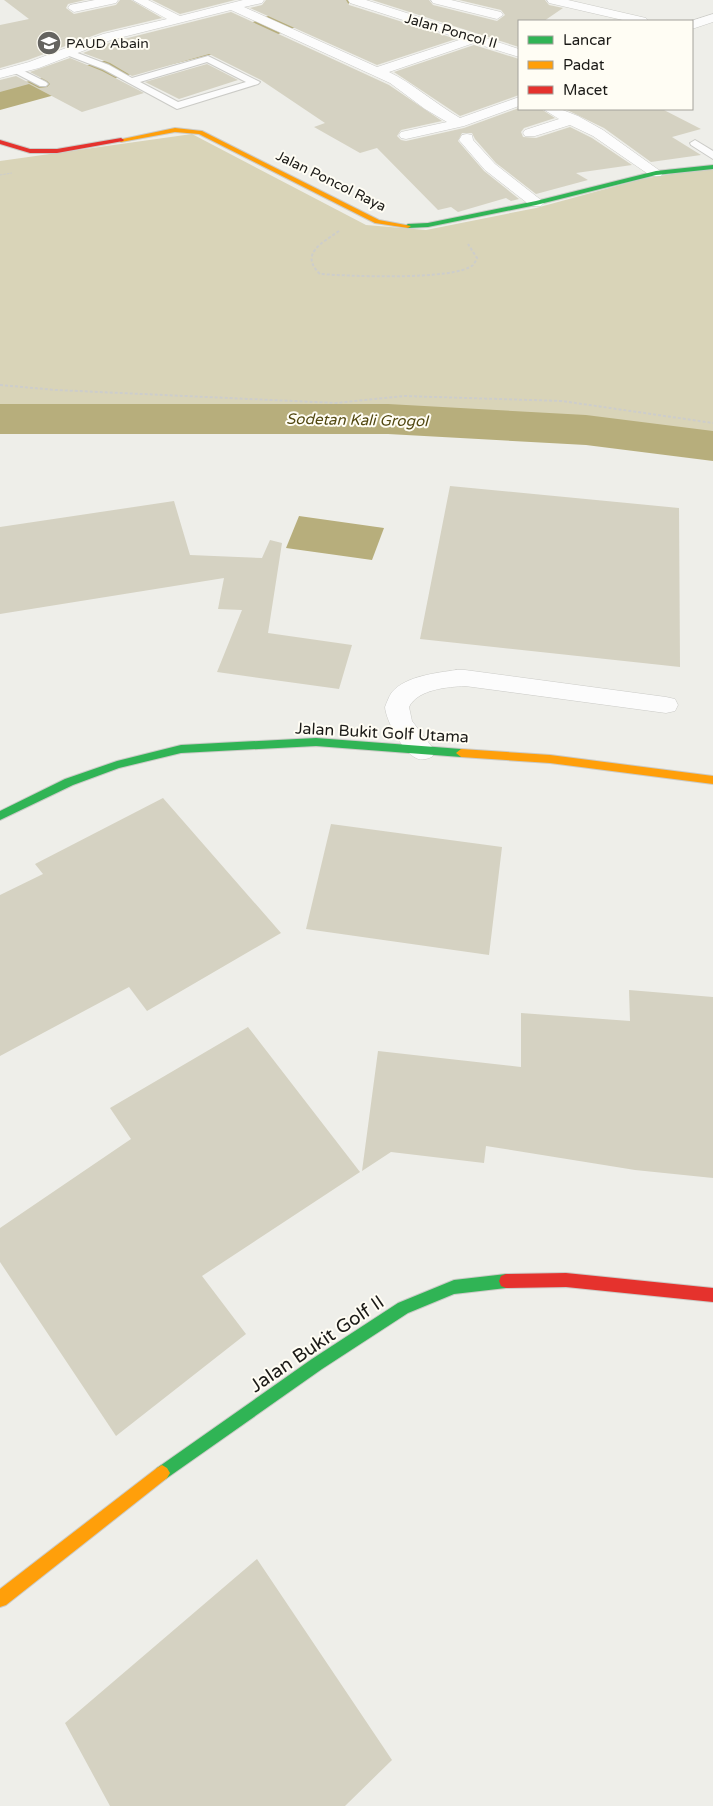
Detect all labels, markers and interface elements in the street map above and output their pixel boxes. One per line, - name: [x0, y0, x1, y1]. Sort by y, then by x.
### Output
- street label: Jalan Poncol II: [403, 10, 499, 52]
- legend: [518, 20, 693, 110]
- school or university icon: PAUD Abain: [36, 30, 62, 56]
- text: Lancar: [563, 31, 612, 49]
- place label: PAUD Abain: [66, 35, 149, 52]
- text: Padat: [563, 56, 605, 74]
- text: Macet: [563, 81, 608, 99]
- street label: Jalan Poncol Raya: [273, 147, 389, 215]
- water label: Sodetan Kali Grogol: [286, 410, 430, 430]
- street label: Jalan Bukit Golf Utama: [295, 718, 469, 748]
- street label: Jalan Bukit Golf II: [246, 1291, 388, 1397]

